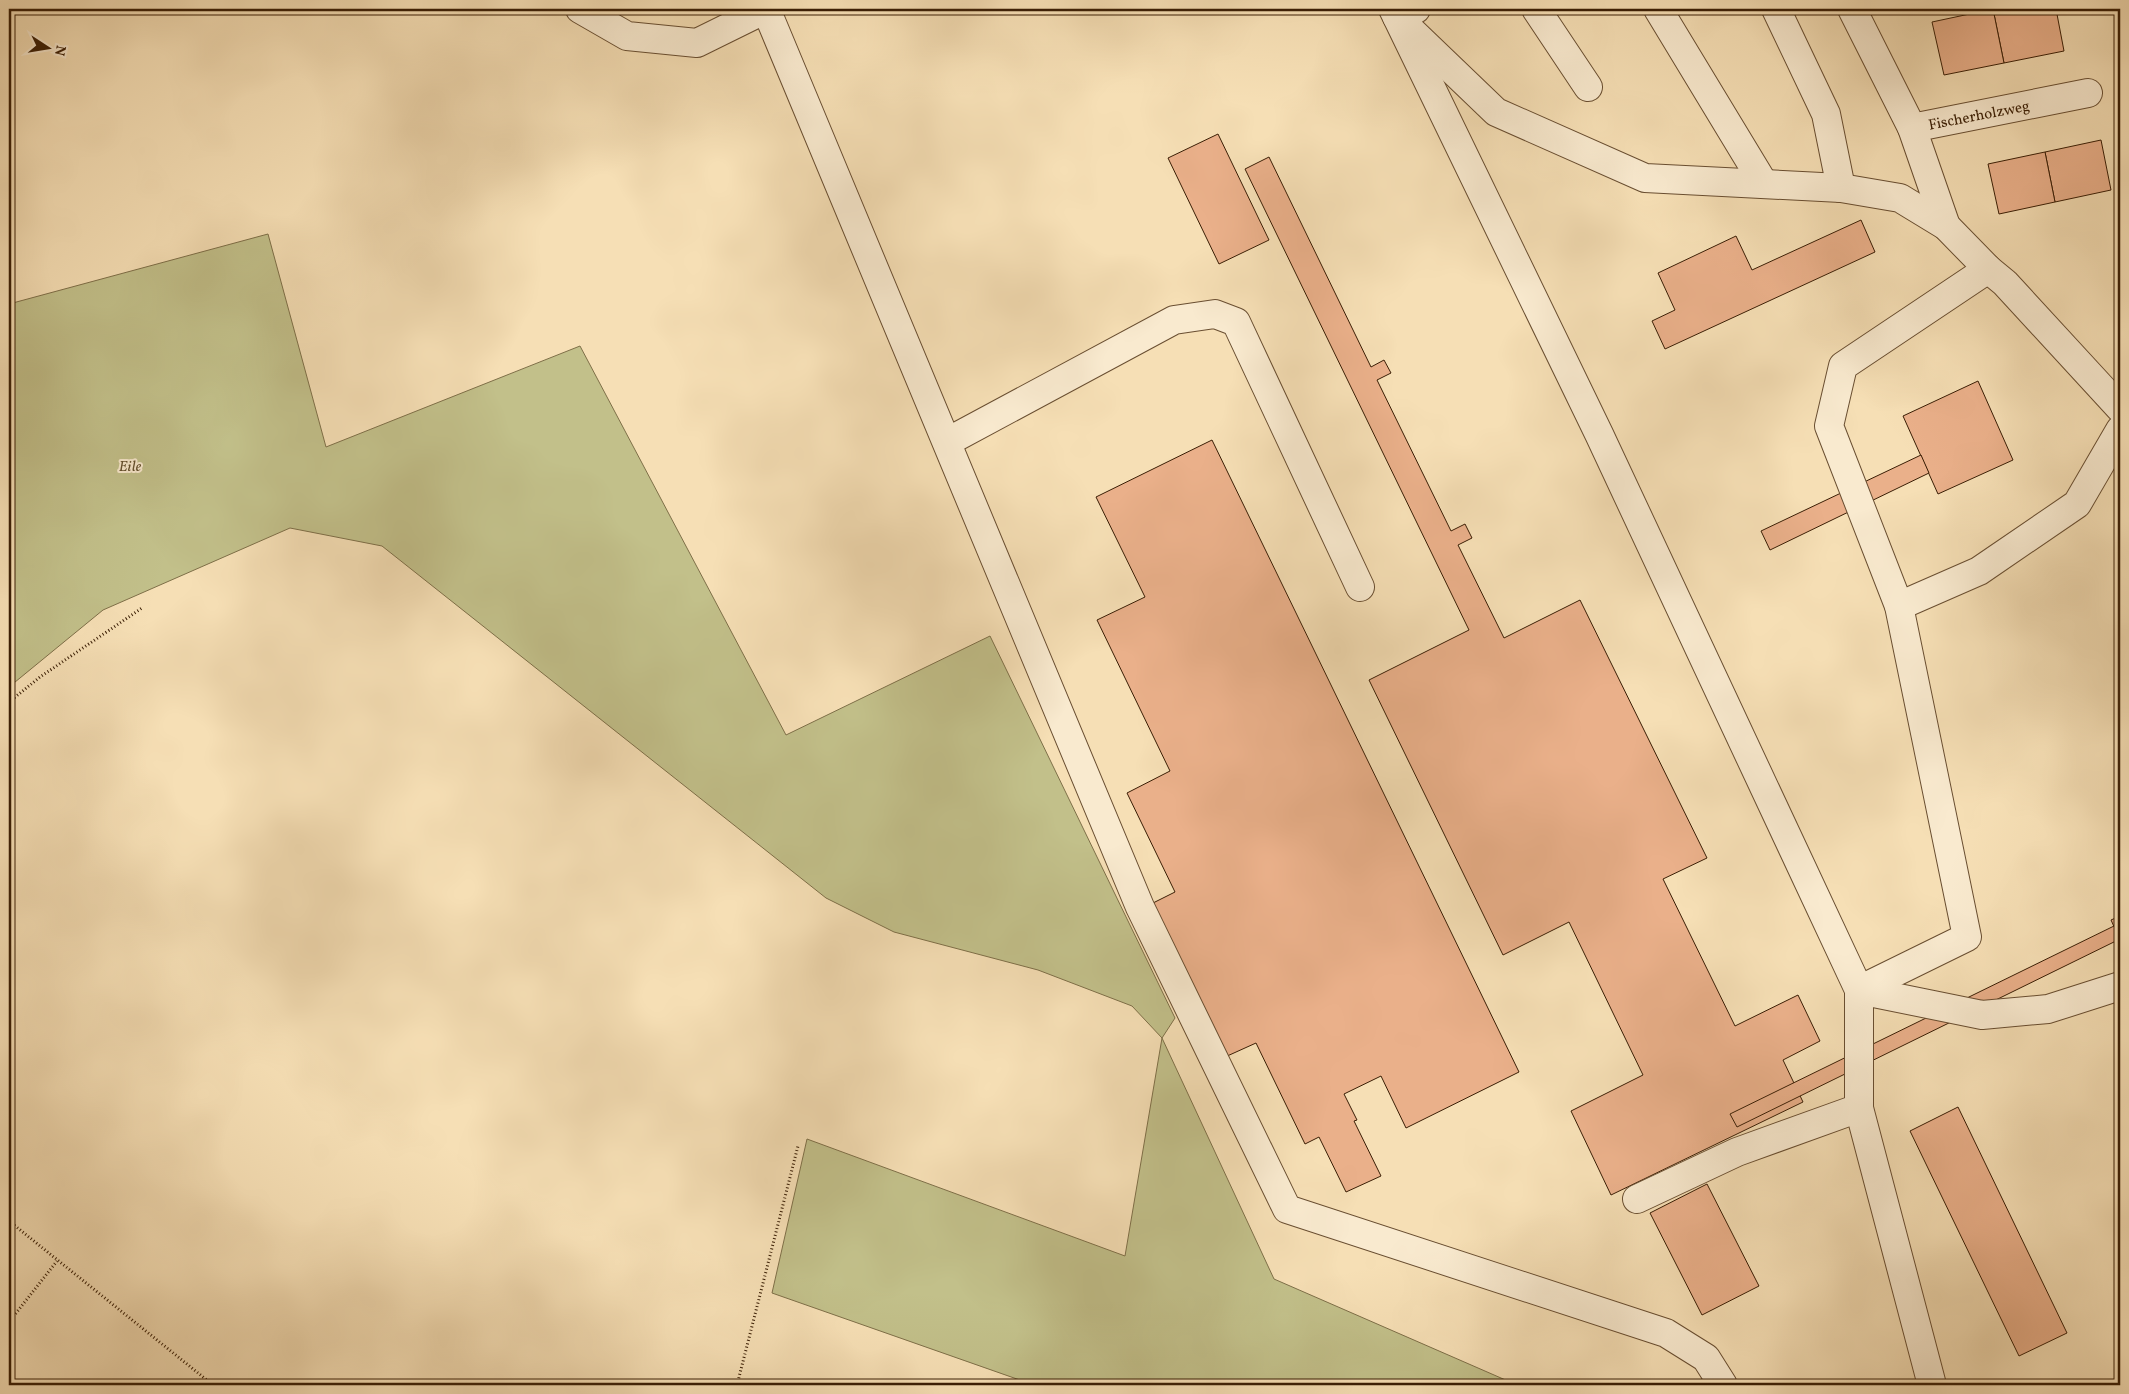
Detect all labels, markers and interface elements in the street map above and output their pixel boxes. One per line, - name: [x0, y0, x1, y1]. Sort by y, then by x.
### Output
- north arrow: [22, 22, 72, 72]
- text: N: [49, 43, 70, 57]
- street label: Fischerholzweg: [1927, 96, 2032, 137]
- park label: Eile: [119, 457, 142, 478]

